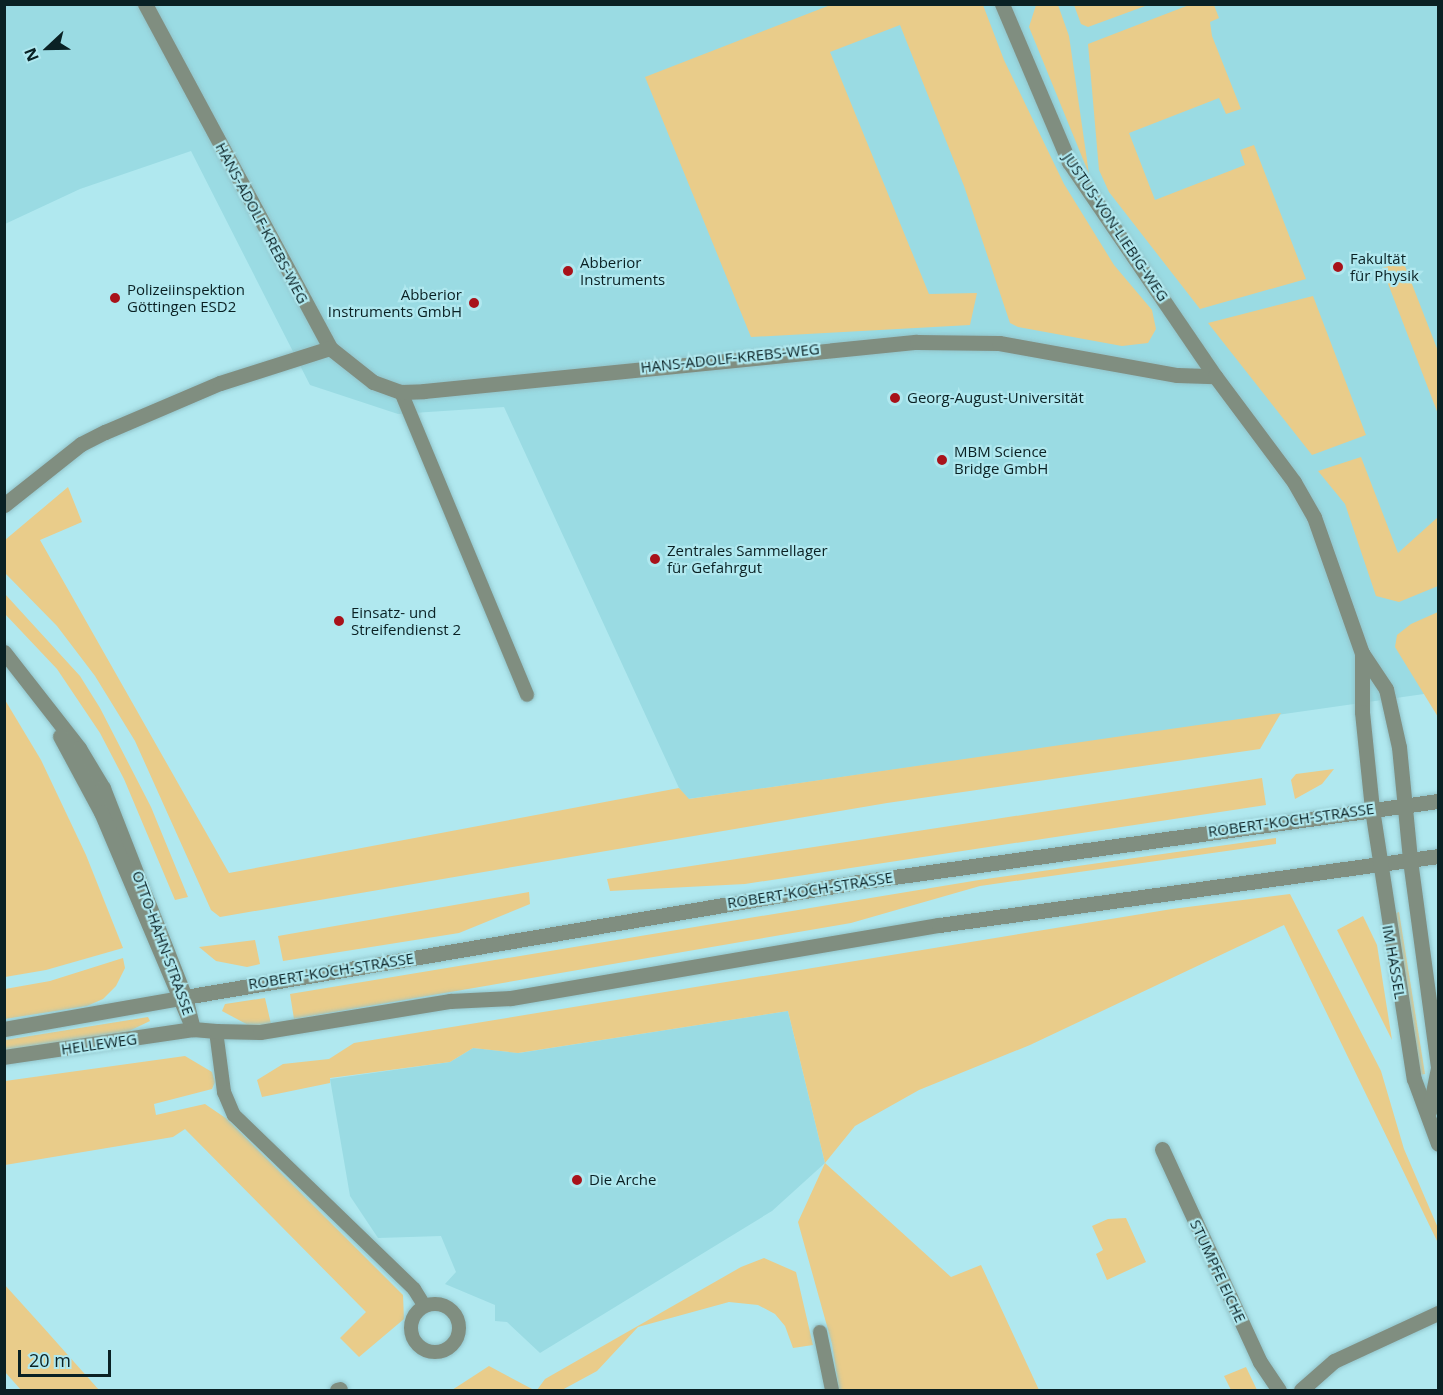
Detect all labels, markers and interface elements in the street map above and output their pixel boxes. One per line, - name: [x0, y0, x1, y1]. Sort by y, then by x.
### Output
- north arrow: [18, 18, 78, 78]
- text: N: [19, 45, 44, 65]
- street label: HANS-ADOLF-KREBS-WEG: [212, 139, 312, 307]
- street label: JUSTUS-VON-LIEBIG-WEG: [1060, 149, 1172, 305]
- place label: Fakultät für Physik: [1350, 249, 1419, 284]
- place label: Abberior Instruments: [580, 253, 665, 288]
- marker: Fakultät für Physik: [1331, 260, 1345, 274]
- marker: Abberior Instruments: [561, 264, 575, 278]
- place label: Polizeiinspektion Göttingen ESD2: [127, 280, 245, 315]
- place label: Abberior Instruments GmbH: [328, 285, 462, 320]
- marker: Polizeiinspektion Göttingen ESD2: [108, 291, 122, 305]
- marker: Abberior Instruments GmbH: [467, 296, 481, 310]
- street label: HANS-ADOLF-KREBS-WEG: [640, 340, 820, 376]
- place label: Georg-August-Universität: [907, 389, 1084, 407]
- marker: Georg-August-Universität: [888, 391, 902, 405]
- place label: MBM Science Bridge GmbH: [954, 442, 1048, 477]
- marker: MBM Science Bridge GmbH: [935, 453, 949, 467]
- place label: Zentrales Sammellager für Gefahrgut: [667, 541, 828, 576]
- marker: Zentrales Sammellager für Gefahrgut: [648, 552, 662, 566]
- place label: Einsatz- und Streifendienst 2: [351, 603, 461, 638]
- marker: Einsatz- und Streifendienst 2: [332, 614, 346, 628]
- street label: ROBERT-KOCH-STRASSE: [1207, 799, 1375, 841]
- street label: OTTO-HAHN-STRASSE: [128, 868, 198, 1018]
- street label: ROBERT-KOCH-STRASSE: [726, 868, 894, 912]
- street label: IM HASSEL: [1379, 924, 1409, 1000]
- street label: ROBERT-KOCH-STRASSE: [247, 949, 415, 993]
- street label: HELLEWEG: [60, 1030, 138, 1058]
- place label: Die Arche: [589, 1171, 656, 1189]
- marker: Die Arche: [570, 1173, 584, 1187]
- street label: STUMPFE EICHE: [1186, 1217, 1250, 1325]
- scale bar: [21, 1338, 114, 1376]
- text: 20 m: [29, 1348, 71, 1372]

